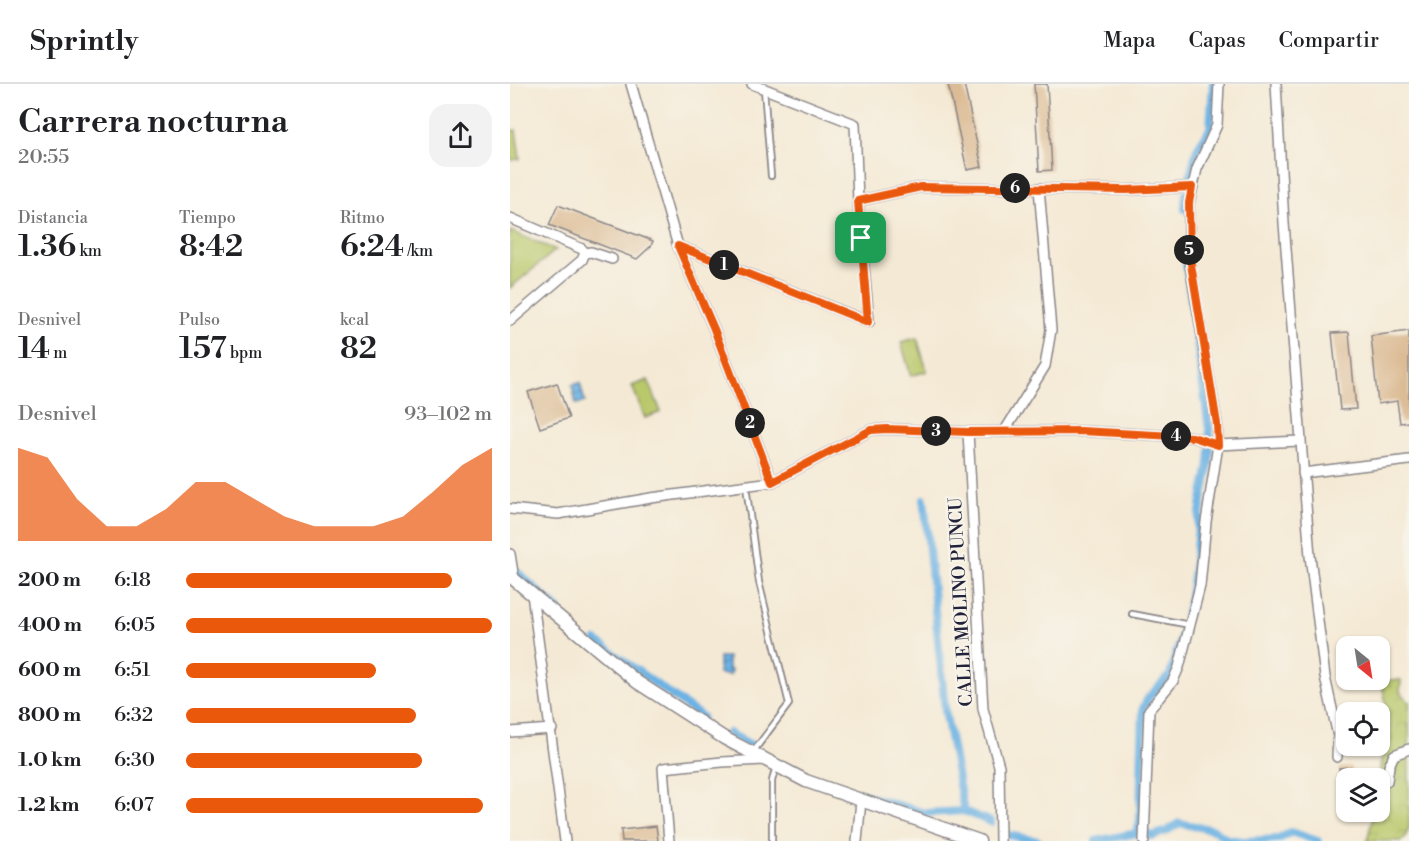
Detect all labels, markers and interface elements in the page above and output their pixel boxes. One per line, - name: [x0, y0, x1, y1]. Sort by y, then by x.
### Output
- text: Sprintly: [30, 24, 138, 59]
- text: Mapa: [1104, 28, 1156, 54]
- text: Capas: [1189, 28, 1246, 54]
- text: Compartir: [1279, 28, 1379, 54]
- text: Carrera nocturna: [18, 102, 288, 143]
- button: share: [429, 104, 492, 167]
- text: 20:55: [18, 145, 69, 170]
- pin: 6: [1000, 173, 1030, 203]
- text: 6: [1010, 178, 1020, 198]
- text: Distancia: [18, 208, 88, 228]
- text: Tiempo: [179, 208, 236, 228]
- text: Ritmo: [340, 208, 385, 228]
- pin: [835, 212, 886, 263]
- icon: arrive: [844, 221, 877, 254]
- text: 1.36: [18, 228, 76, 266]
- text: 8:42: [179, 228, 243, 266]
- text: 6:24: [340, 228, 404, 266]
- pin: 5: [1174, 235, 1204, 265]
- text: 5: [1184, 240, 1194, 260]
- text: km: [76, 241, 102, 261]
- text: /km: [404, 241, 433, 261]
- pin: 1: [709, 250, 739, 280]
- text: 1: [720, 255, 728, 275]
- text: Desnivel: [18, 310, 81, 330]
- text: Pulso: [179, 310, 220, 330]
- text: kcal: [340, 310, 369, 330]
- text: 14: [18, 330, 50, 368]
- text: 157: [179, 330, 227, 368]
- text: 82: [340, 330, 377, 368]
- text: m: [50, 343, 67, 363]
- text: bpm: [227, 343, 262, 363]
- text: Desnivel: [18, 402, 97, 427]
- text: 93–102 m: [404, 402, 492, 427]
- pin: 2: [735, 408, 765, 438]
- text: 2: [745, 413, 755, 433]
- pin: 3: [921, 416, 951, 446]
- text: 3: [931, 421, 941, 441]
- pin: 4: [1161, 421, 1191, 451]
- text: 4: [1171, 426, 1181, 446]
- street label: CALLE MOLINO PUNCU: [944, 496, 978, 707]
- text: 200 m: [18, 568, 81, 593]
- text: 6:18: [114, 568, 151, 593]
- text: 400 m: [18, 613, 82, 638]
- text: 6:05: [114, 613, 155, 638]
- north arrow: [1336, 636, 1390, 690]
- map controls: [1336, 636, 1390, 822]
- text: 600 m: [18, 658, 81, 683]
- text: 6:51: [114, 658, 150, 683]
- button: locate: [1336, 702, 1390, 756]
- text: 800 m: [18, 703, 81, 728]
- text: 6:32: [114, 703, 153, 728]
- text: 1.0 km: [18, 748, 82, 773]
- text: 6:30: [114, 748, 155, 773]
- button: layers: [1336, 768, 1390, 822]
- text: 1.2 km: [18, 793, 80, 818]
- text: 6:07: [114, 793, 154, 818]

